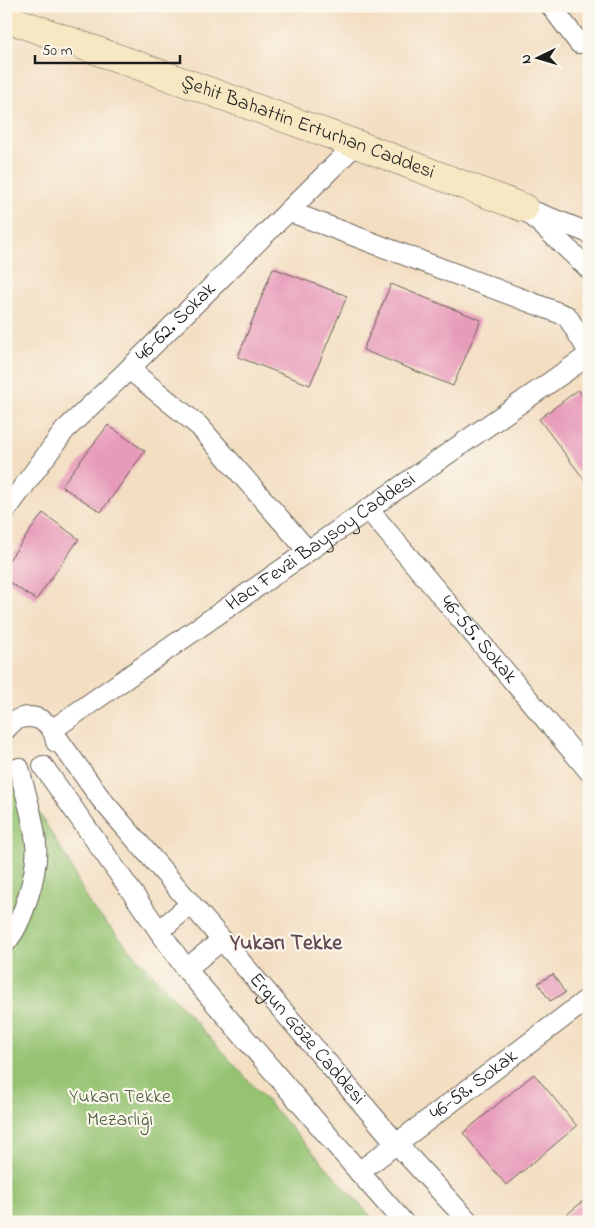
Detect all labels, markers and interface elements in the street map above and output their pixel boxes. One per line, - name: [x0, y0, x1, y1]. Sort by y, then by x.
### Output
- scale bar: [35, 32, 180, 64]
- north arrow: [512, 32, 562, 82]
- text: 50 m: [42, 40, 73, 62]
- text: N: [516, 53, 537, 65]
- street label: Şehit Bahattin Erturhan Caddesi: [177, 68, 439, 187]
- street label: 46-62. Sokak: [129, 276, 223, 369]
- street label: Hacı Fevzi Baysoy Caddesi: [220, 466, 422, 619]
- street label: 46-55. Sokak: [432, 589, 524, 690]
- district label: Yukarı Tekke: [229, 928, 343, 960]
- street label: Ergun Göze Caddesi: [242, 967, 372, 1111]
- street label: 46-58. Sokak: [424, 1042, 524, 1128]
- park label: Yukarı Tekke Mezarlığı: [69, 1083, 171, 1136]

